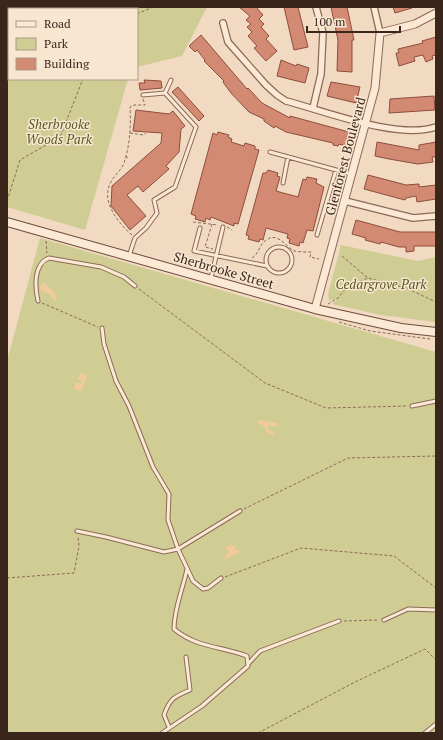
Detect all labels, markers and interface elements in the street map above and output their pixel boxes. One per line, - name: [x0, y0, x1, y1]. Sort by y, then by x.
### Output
- legend: [8, 8, 138, 80]
- scale bar: [307, 8, 400, 34]
- text: 100 m: [313, 14, 346, 29]
- text: Road: [44, 16, 71, 31]
- text: Park: [44, 36, 69, 51]
- text: Building: [44, 56, 90, 71]
- street label: Glenforest Boulevard: [321, 95, 369, 217]
- park label: Sherbrooke Woods Park: [26, 115, 93, 148]
- street label: Sherbrooke Street: [172, 247, 276, 293]
- park label: Cedargrove Park: [335, 275, 427, 293]

